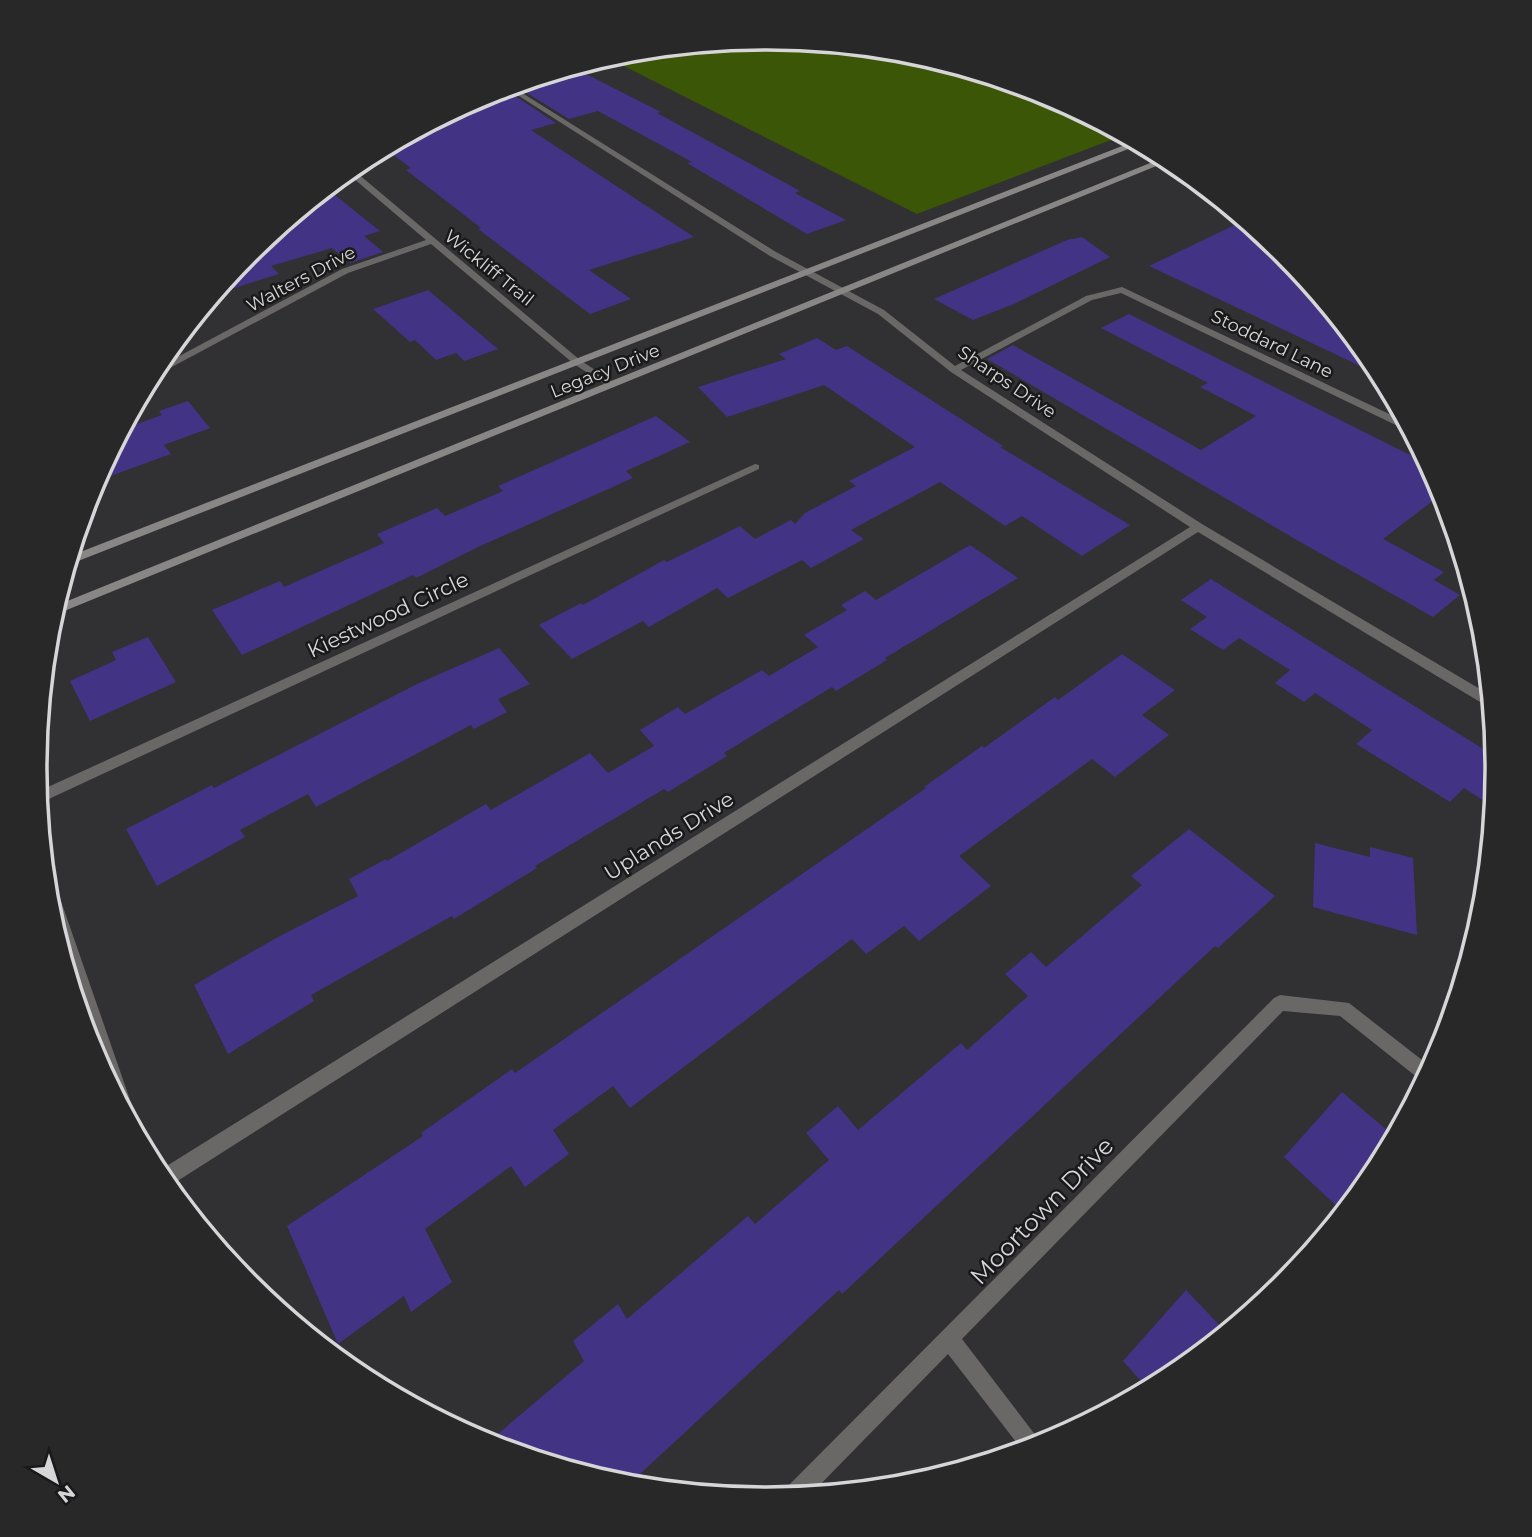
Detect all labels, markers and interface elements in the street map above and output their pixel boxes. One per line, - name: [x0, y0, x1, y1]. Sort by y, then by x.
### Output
- street label: Wickliff Trail: [440, 225, 538, 311]
- street label: Walters Drive: [243, 241, 359, 317]
- street label: Stoddard Lane: [1208, 305, 1336, 383]
- street label: Legacy Drive: [547, 339, 663, 403]
- street label: Sharps Drive: [954, 341, 1060, 423]
- street label: Kiestwood Circle: [303, 566, 472, 663]
- street label: Uplands Drive: [599, 786, 738, 885]
- street label: Moortown Drive: [964, 1131, 1119, 1290]
- north arrow: [21, 1446, 91, 1516]
- text: N: [53, 1480, 80, 1508]

